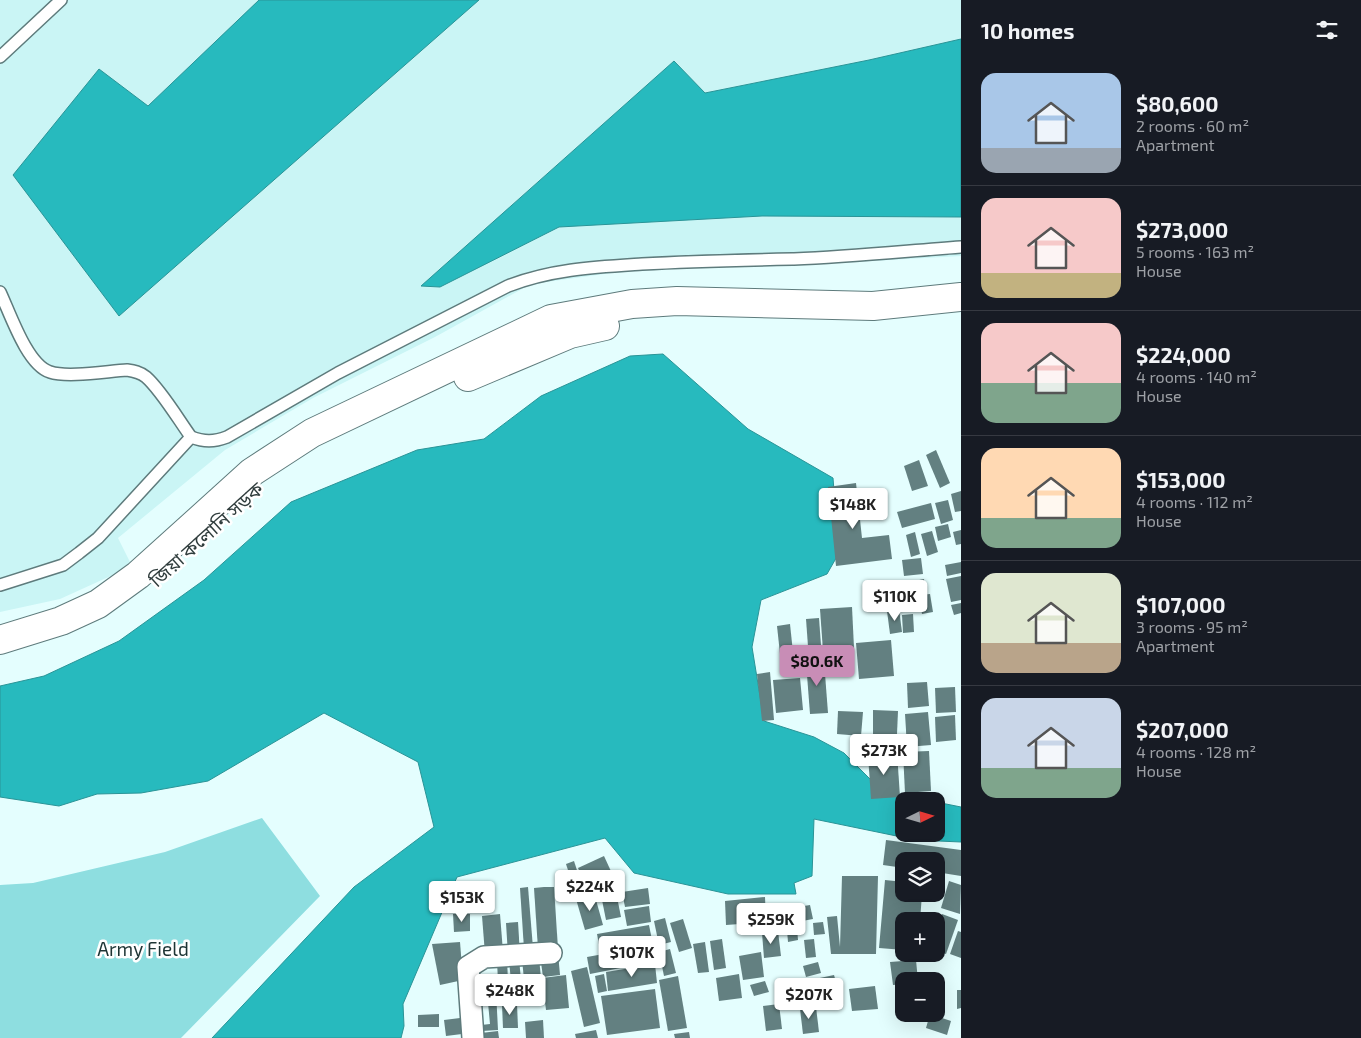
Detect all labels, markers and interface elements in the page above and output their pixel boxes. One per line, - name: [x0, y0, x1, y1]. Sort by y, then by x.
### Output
- icon: filters: [1313, 16, 1341, 44]
- text: 10 homes: [981, 18, 1074, 43]
- text: $80,600: [1136, 91, 1219, 116]
- icon: home: [1021, 93, 1081, 153]
- text: 2 rooms · 60 m²: [1136, 116, 1249, 135]
- text: Apartment: [1136, 135, 1215, 154]
- text: $273,000: [1136, 217, 1228, 242]
- icon: home: [1021, 218, 1081, 278]
- text: 5 rooms · 163 m²: [1136, 242, 1254, 261]
- text: House: [1136, 261, 1182, 280]
- text: $224,000: [1136, 342, 1231, 367]
- icon: home: [1021, 343, 1081, 403]
- text: 4 rooms · 140 m²: [1136, 367, 1257, 386]
- text: House: [1136, 386, 1182, 405]
- text: $153,000: [1136, 467, 1226, 492]
- icon: home: [1021, 468, 1081, 528]
- street label: জিয়া কলোনি সড়ক: [144, 476, 268, 592]
- pin: $148K: [818, 488, 888, 530]
- text: 4 rooms · 112 m²: [1136, 492, 1253, 511]
- text: $148K: [830, 494, 876, 513]
- text: House: [1136, 511, 1182, 530]
- pin: $110K: [860, 580, 930, 622]
- text: $110K: [873, 586, 917, 605]
- text: $107,000: [1136, 592, 1226, 617]
- icon: home: [1021, 593, 1081, 653]
- text: 3 rooms · 95 m²: [1136, 617, 1248, 636]
- text: Apartment: [1136, 636, 1215, 655]
- pin: $80.6K: [776, 644, 858, 687]
- text: $80.6K: [791, 651, 843, 670]
- text: $207,000: [1136, 717, 1229, 742]
- icon: home: [1021, 718, 1081, 778]
- pin: $273K: [849, 734, 919, 776]
- text: $273K: [861, 740, 907, 759]
- text: 4 rooms · 128 m²: [1136, 742, 1256, 761]
- text: House: [1136, 761, 1182, 780]
- north arrow: [895, 792, 945, 842]
- map controls: [895, 792, 945, 1022]
- button: layers: [895, 852, 945, 902]
- pin: $224K: [555, 870, 625, 912]
- text: $224K: [566, 876, 614, 895]
- pin: $153K: [427, 880, 497, 923]
- text: $153K: [440, 887, 484, 906]
- pin: $259K: [736, 902, 806, 945]
- text: $259K: [748, 909, 795, 928]
- button: +: [895, 912, 945, 962]
- pin: $107K: [597, 936, 667, 978]
- park label: Army Field: [97, 937, 189, 960]
- text: $107K: [610, 942, 654, 961]
- button: −: [895, 972, 945, 1022]
- pin: $248K: [475, 974, 545, 1016]
- pin: $207K: [774, 978, 844, 1020]
- text: $248K: [486, 980, 534, 999]
- text: $207K: [785, 984, 833, 1003]

